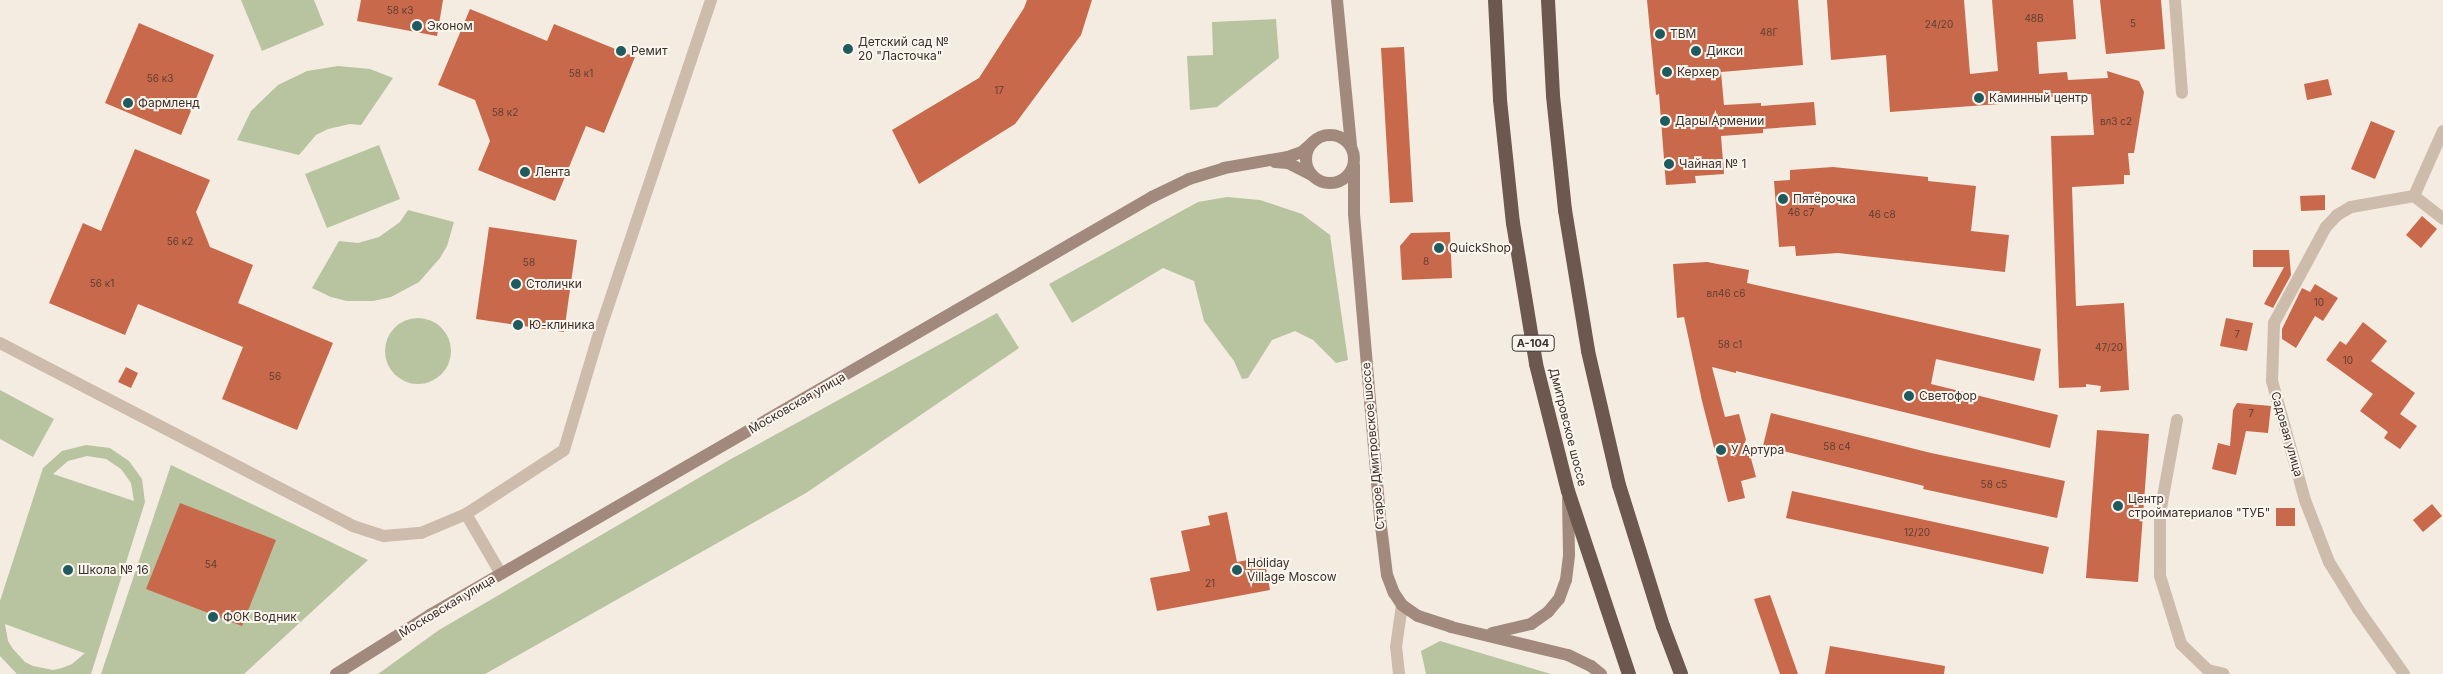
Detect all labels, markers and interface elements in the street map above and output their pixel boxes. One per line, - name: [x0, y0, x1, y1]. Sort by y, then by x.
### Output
- house number: 58 к3: [387, 5, 413, 17]
- house number: 48В: [2024, 13, 2044, 25]
- house number: 5: [2130, 18, 2136, 30]
- place label: Эконом: [427, 19, 473, 33]
- house number: 24/20: [1925, 19, 1953, 31]
- marker: Эконом: [411, 20, 423, 32]
- place label: ТВМ: [1670, 27, 1696, 41]
- house number: 48Г: [1760, 27, 1778, 39]
- marker: ТВМ: [1654, 28, 1666, 40]
- place label: Детский сад № 20 "Ласточка": [858, 35, 949, 63]
- marker: Детский сад № 20 "Ласточка": [842, 43, 854, 55]
- place label: Ремит: [631, 44, 668, 58]
- place label: Дикси: [1706, 44, 1743, 58]
- marker: Ремит: [615, 45, 627, 57]
- marker: Дикси: [1690, 45, 1702, 57]
- place label: Керхер: [1677, 65, 1719, 79]
- marker: Керхер: [1661, 66, 1673, 78]
- house number: 58 к1: [569, 68, 593, 80]
- house number: 56 к3: [147, 73, 173, 85]
- house number: 17: [994, 85, 1004, 97]
- place label: Каминный центр: [1989, 91, 2088, 105]
- marker: Каминный центр: [1973, 92, 1985, 104]
- place label: Фармленд: [138, 96, 200, 110]
- marker: Фармленд: [122, 97, 134, 109]
- house number: 58 к2: [492, 107, 518, 119]
- place label: Дары Армении: [1675, 114, 1764, 128]
- marker: Дары Армении: [1659, 115, 1671, 127]
- house number: вл3 с2: [2100, 116, 2132, 128]
- place label: Чайная № 1: [1679, 157, 1746, 171]
- marker: Чайная № 1: [1663, 158, 1675, 170]
- place label: Лента: [535, 165, 570, 179]
- marker: Лента: [519, 166, 531, 178]
- place label: Пятёрочка: [1793, 192, 1856, 206]
- marker: Пятёрочка: [1777, 193, 1789, 205]
- house number: 46 с7: [1788, 207, 1814, 219]
- house number: 46 с8: [1868, 209, 1896, 221]
- house number: 56 к2: [167, 236, 193, 248]
- place label: QuickShop: [1449, 241, 1511, 255]
- marker: QuickShop: [1433, 242, 1445, 254]
- house number: 8: [1423, 256, 1429, 268]
- house number: 58: [523, 257, 535, 269]
- place label: Столички: [526, 277, 582, 291]
- house number: 56 к1: [90, 278, 114, 290]
- marker: Столички: [510, 278, 522, 290]
- house number: вл46 с6: [1707, 288, 1745, 300]
- house number: 10: [2314, 297, 2324, 309]
- marker: Ю-клиника: [511, 318, 525, 332]
- place label: Ю-клиника: [529, 318, 595, 332]
- house number: 7: [2234, 329, 2240, 341]
- road number: А-104: [1510, 334, 1556, 352]
- house number: 58 с1: [1718, 339, 1742, 351]
- house number: 47/20: [2095, 342, 2123, 354]
- house number: 10: [2343, 355, 2353, 367]
- street label: Старое Дмитровское шоссе: [1359, 362, 1387, 530]
- street label: Дмитровское шоссе: [1546, 366, 1590, 488]
- street label: Московская улица: [746, 369, 848, 437]
- house number: 56: [269, 371, 281, 383]
- place label: Светофор: [1919, 389, 1977, 403]
- marker: Светофор: [1903, 390, 1915, 402]
- street label: Садовая улица: [2268, 390, 2306, 478]
- house number: 7: [2248, 408, 2254, 420]
- house number: 58 с4: [1823, 441, 1851, 453]
- place label: У Артура: [1731, 443, 1784, 457]
- marker: У Артура: [1715, 444, 1727, 456]
- house number: 58 с5: [1981, 479, 2007, 491]
- place label: Центр стройматериалов "ТУБ": [2128, 492, 2270, 520]
- marker: Центр стройматериалов "ТУБ": [2112, 500, 2124, 512]
- house number: 12/20: [1904, 527, 1930, 539]
- place label: Holiday Village Moscow: [1247, 556, 1336, 584]
- house number: 54: [205, 559, 217, 571]
- place label: Школа № 16: [78, 563, 149, 577]
- marker: Школа № 16: [62, 564, 74, 576]
- marker: Holiday Village Moscow: [1231, 564, 1243, 576]
- street label: Московская улица: [396, 572, 498, 640]
- house number: 21: [1205, 578, 1215, 590]
- place label: ФОК Водник: [223, 610, 297, 624]
- marker: ФОК Водник: [207, 611, 219, 623]

